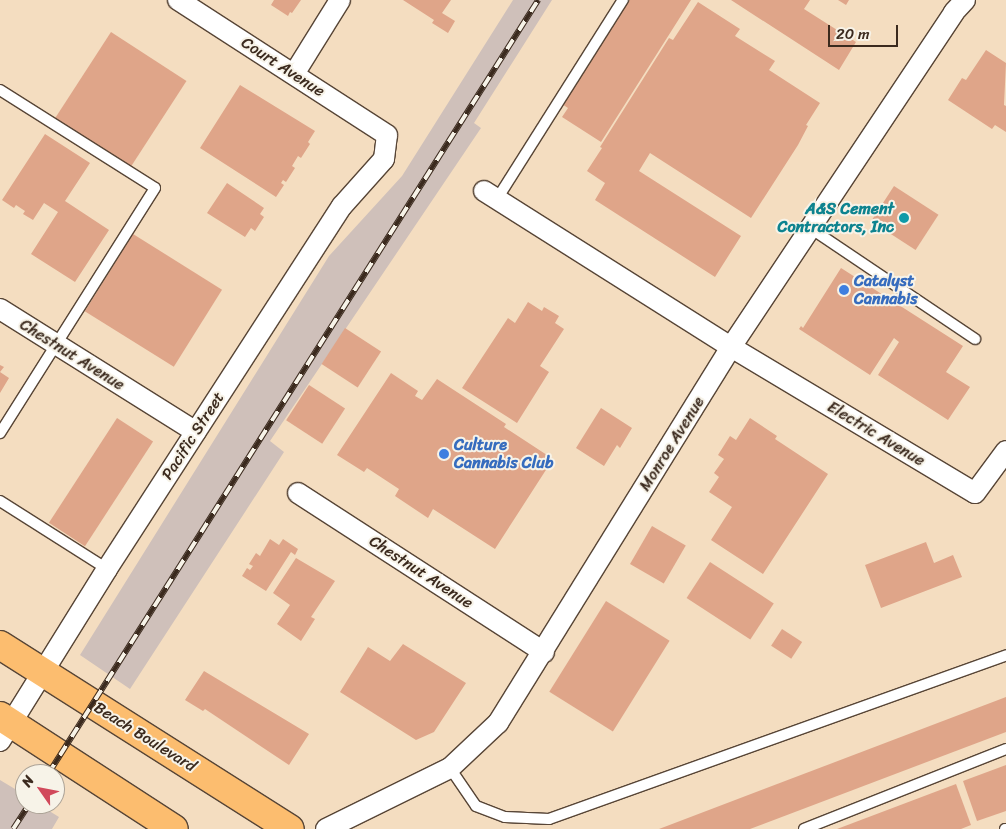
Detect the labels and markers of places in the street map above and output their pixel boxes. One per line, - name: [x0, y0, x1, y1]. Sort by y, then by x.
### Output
- place label: A&S Cement Contractors, Inc: [777, 199, 894, 237]
- marker: A&S Cement Contractors, Inc: [898, 212, 910, 224]
- place label: Catalyst Cannabis: [854, 271, 918, 309]
- marker: Catalyst Cannabis: [838, 284, 850, 296]
- place label: Culture Cannabis Club: [454, 435, 553, 473]
- marker: Culture Cannabis Club: [438, 448, 450, 460]

